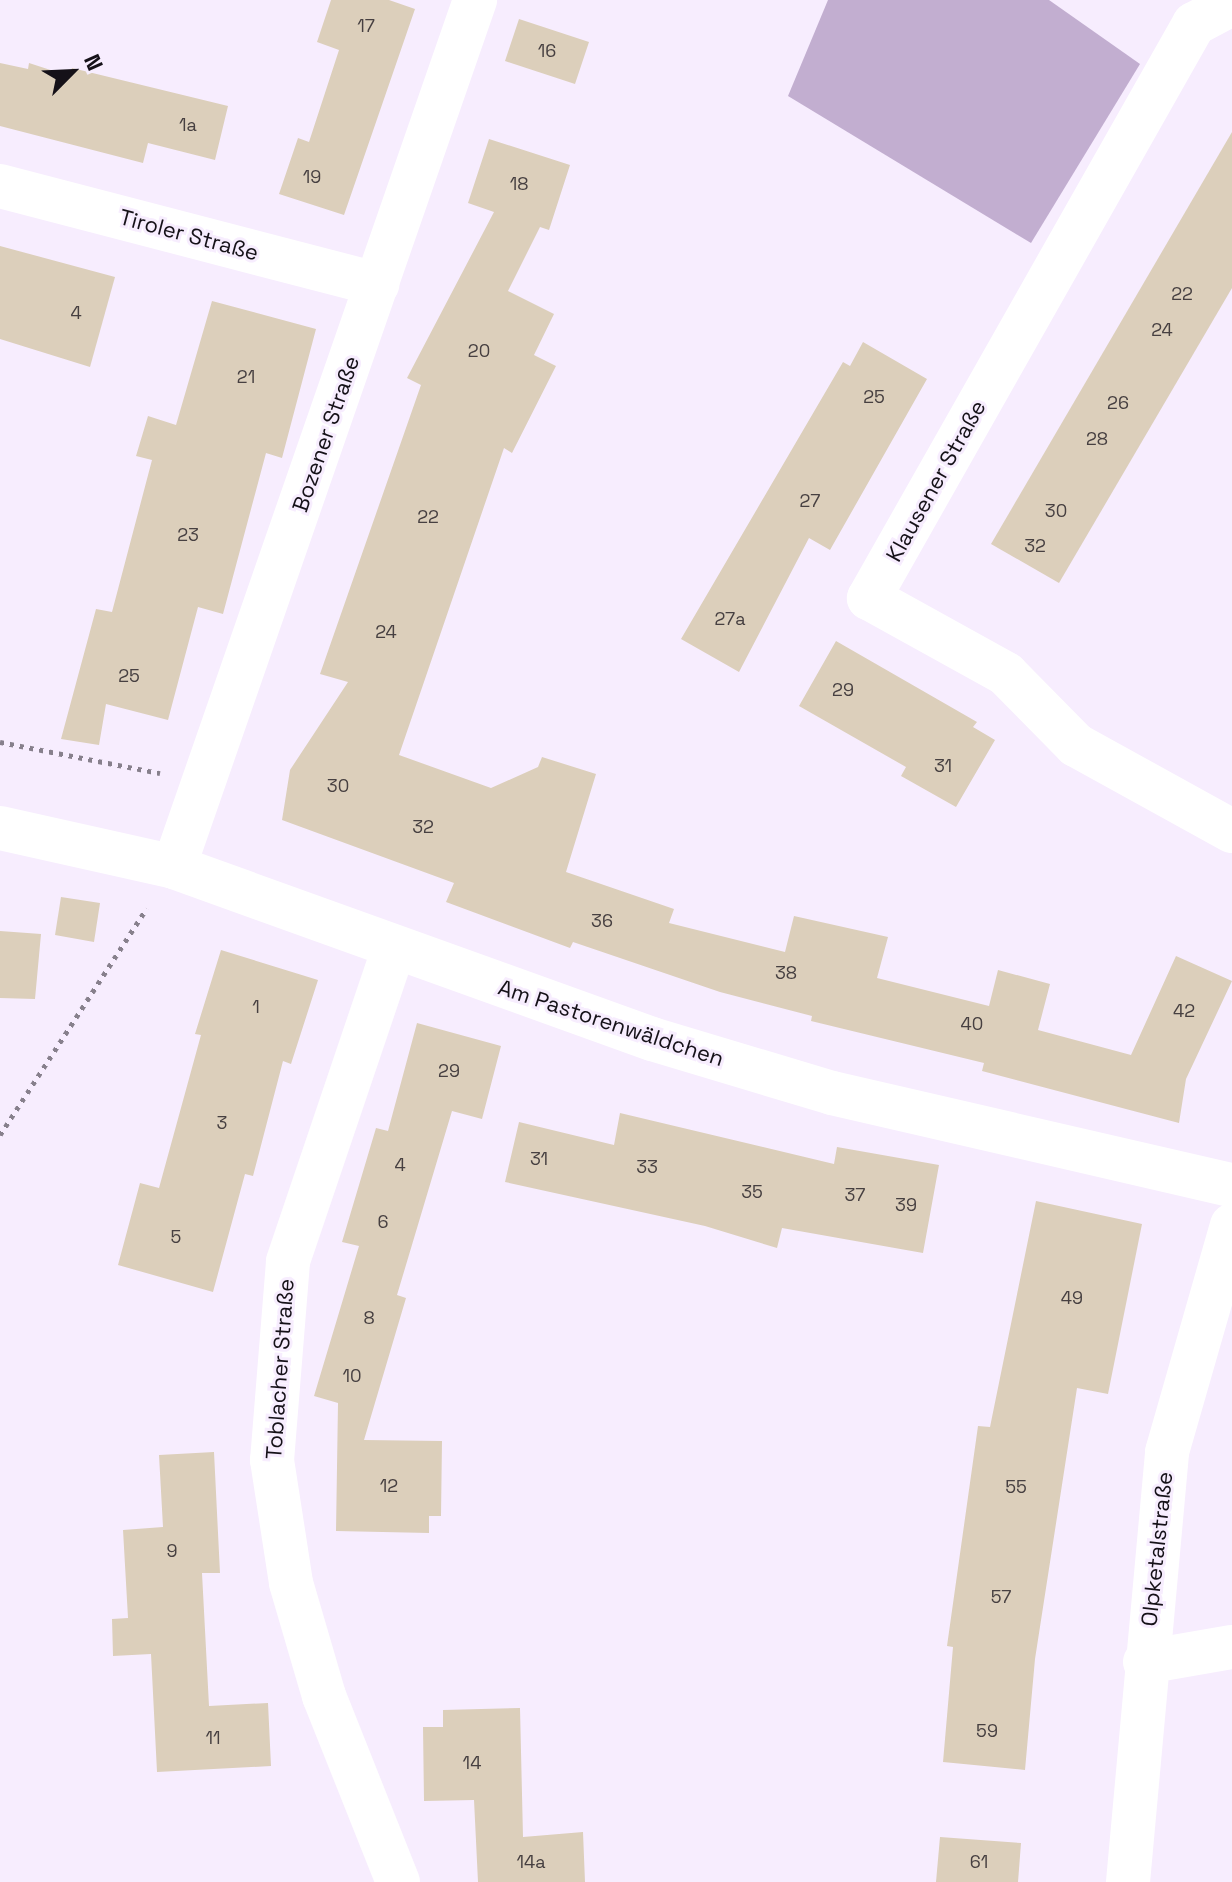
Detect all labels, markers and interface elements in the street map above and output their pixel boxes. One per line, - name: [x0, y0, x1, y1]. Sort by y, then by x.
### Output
- house number: 17: [357, 15, 375, 37]
- north arrow: [32, 32, 112, 112]
- house number: 16: [538, 40, 556, 62]
- text: N: [78, 50, 110, 75]
- house number: 1a: [179, 114, 197, 136]
- house number: 19: [303, 166, 321, 188]
- house number: 18: [510, 173, 528, 195]
- street label: Tiroler Straße: [117, 204, 261, 266]
- house number: 22: [1171, 283, 1193, 305]
- house number: 4: [70, 302, 82, 324]
- house number: 24: [1151, 319, 1173, 341]
- house number: 20: [468, 340, 490, 362]
- street label: Bozener Straße: [287, 353, 365, 515]
- house number: 21: [237, 366, 255, 388]
- house number: 25: [863, 386, 885, 408]
- house number: 26: [1107, 392, 1129, 414]
- street label: Klausener Straße: [881, 396, 991, 566]
- house number: 28: [1086, 428, 1108, 450]
- house number: 27: [800, 490, 820, 512]
- house number: 30: [1045, 500, 1067, 522]
- house number: 22: [417, 506, 439, 528]
- house number: 23: [177, 524, 199, 546]
- house number: 32: [1024, 535, 1046, 557]
- house number: 27a: [714, 608, 746, 630]
- house number: 24: [375, 621, 397, 643]
- house number: 25: [118, 665, 140, 687]
- house number: 29: [832, 679, 854, 701]
- house number: 31: [934, 755, 952, 777]
- house number: 30: [327, 775, 349, 797]
- house number: 32: [412, 816, 434, 838]
- house number: 36: [591, 910, 613, 932]
- house number: 38: [775, 962, 797, 984]
- street label: Am Pastorenwäldchen: [495, 974, 727, 1072]
- house number: 1: [252, 996, 260, 1018]
- house number: 42: [1173, 1000, 1195, 1022]
- house number: 40: [961, 1013, 983, 1035]
- house number: 29: [438, 1060, 460, 1082]
- house number: 3: [217, 1112, 227, 1134]
- house number: 31: [530, 1148, 548, 1170]
- house number: 4: [394, 1154, 406, 1176]
- house number: 33: [636, 1156, 658, 1178]
- house number: 35: [741, 1181, 763, 1203]
- house number: 37: [844, 1184, 866, 1206]
- house number: 39: [895, 1194, 917, 1216]
- house number: 6: [377, 1211, 389, 1233]
- house number: 5: [171, 1226, 181, 1248]
- street label: Toblacher Straße: [261, 1278, 299, 1460]
- house number: 49: [1061, 1287, 1083, 1309]
- house number: 8: [363, 1307, 375, 1329]
- house number: 10: [342, 1365, 362, 1387]
- street label: Olpketalstraße: [1136, 1470, 1178, 1628]
- house number: 12: [380, 1475, 398, 1497]
- house number: 55: [1005, 1476, 1027, 1498]
- house number: 9: [166, 1540, 178, 1562]
- house number: 57: [991, 1586, 1011, 1608]
- house number: 59: [976, 1720, 998, 1742]
- house number: 11: [205, 1727, 221, 1749]
- house number: 14: [463, 1752, 481, 1774]
- house number: 14a: [516, 1851, 546, 1873]
- house number: 61: [970, 1851, 988, 1873]

